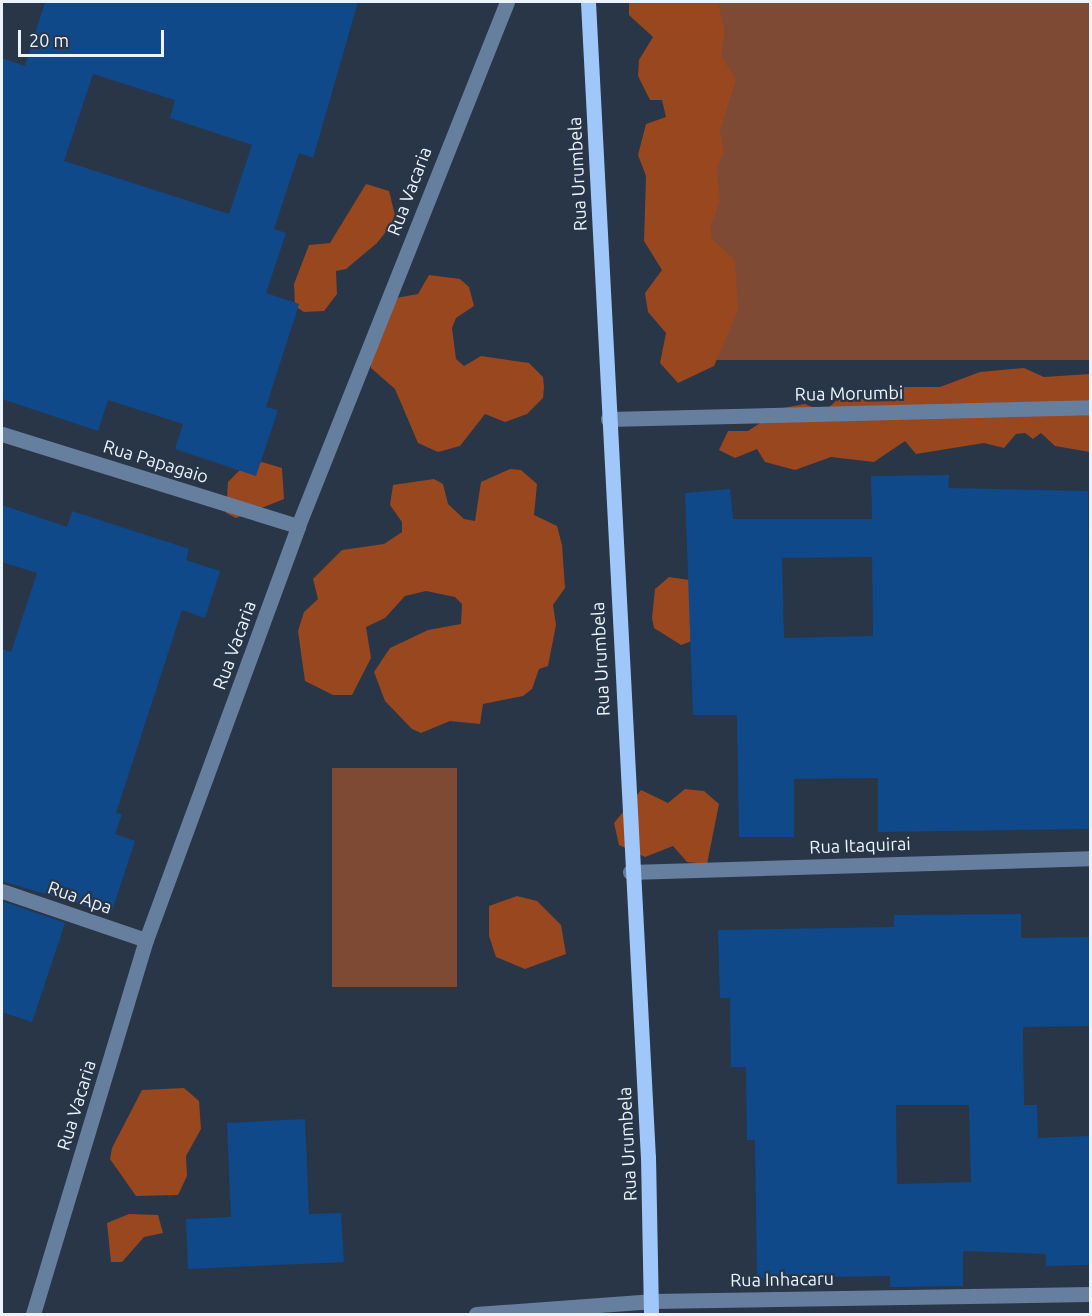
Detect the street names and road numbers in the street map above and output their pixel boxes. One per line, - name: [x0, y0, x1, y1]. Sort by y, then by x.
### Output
- street label: Rua Urumbela: [563, 116, 591, 232]
- street label: Rua Vacaria: [382, 144, 436, 238]
- street label: Rua Morumbi: [795, 381, 903, 405]
- street label: Rua Papagaio: [101, 435, 211, 487]
- street label: Rua Vacaria: [208, 597, 260, 693]
- street label: Rua Urumbela: [586, 601, 614, 717]
- street label: Rua Itaquirai: [809, 832, 911, 858]
- street label: Rua Apa: [45, 876, 115, 918]
- street label: Rua Vacaria: [52, 1057, 100, 1153]
- street label: Rua Urumbela: [613, 1086, 641, 1202]
- street label: Rua Inhacaru: [730, 1267, 834, 1291]

